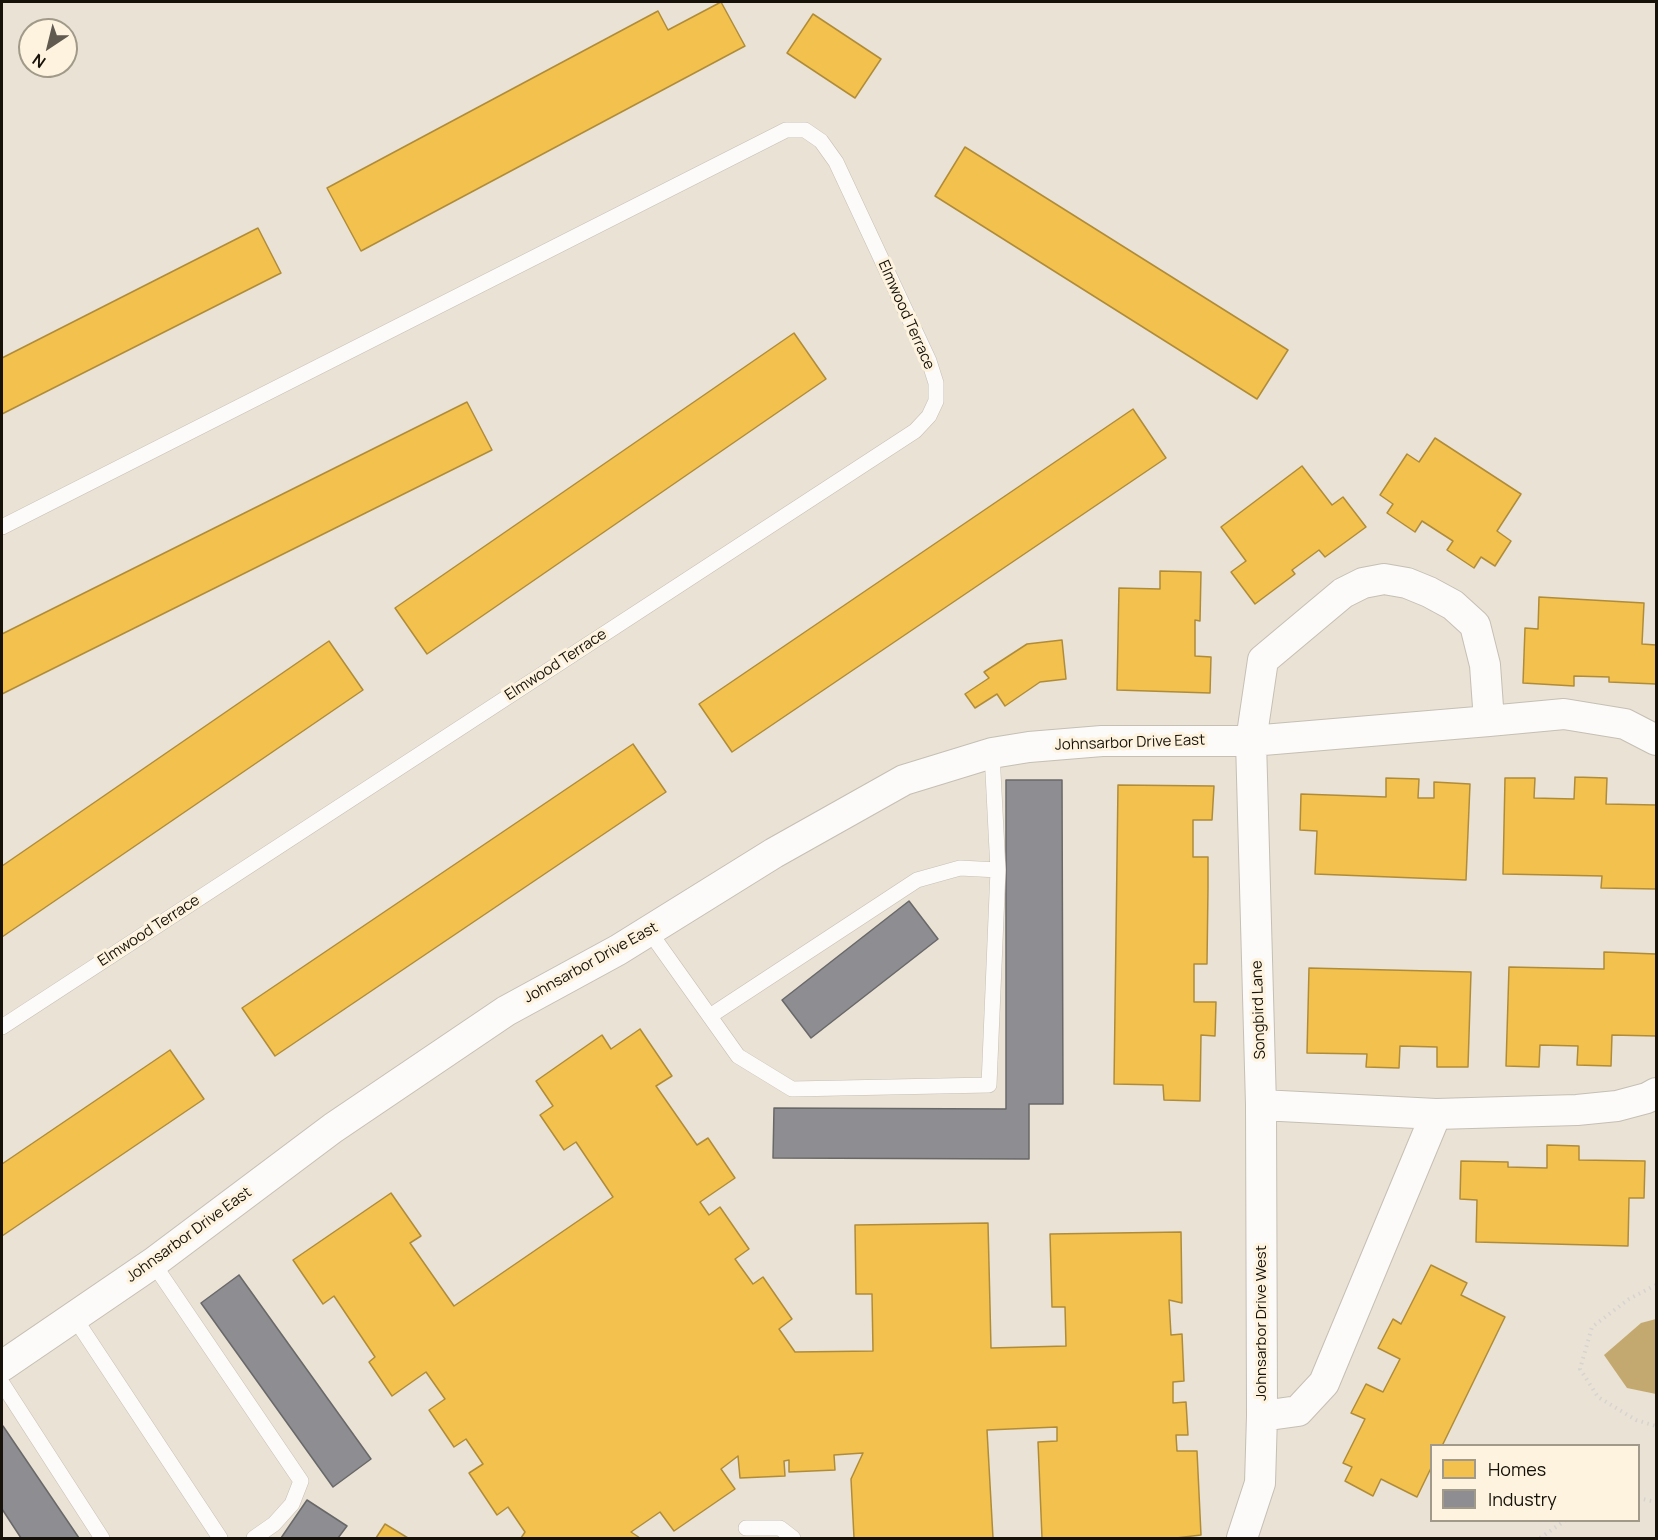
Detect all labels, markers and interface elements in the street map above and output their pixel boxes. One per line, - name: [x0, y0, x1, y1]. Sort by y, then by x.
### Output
- north arrow: [18, 18, 78, 78]
- text: N: [28, 49, 50, 73]
- street label: Elmwood Terrace: [874, 258, 938, 372]
- street label: Elmwood Terrace: [502, 625, 610, 705]
- street label: Johnsarbor Drive East: [1055, 731, 1205, 755]
- street label: Elmwood Terrace: [95, 891, 203, 971]
- street label: Johnsarbor Drive East: [521, 919, 661, 1007]
- street label: Songbird Lane: [1248, 960, 1270, 1060]
- street label: Johnsarbor Drive East: [123, 1184, 255, 1286]
- street label: Johnsarbor Drive West: [1253, 1245, 1271, 1401]
- legend: [1430, 1444, 1640, 1522]
- text: Homes: [1488, 1457, 1546, 1481]
- text: Industry: [1488, 1487, 1557, 1511]

